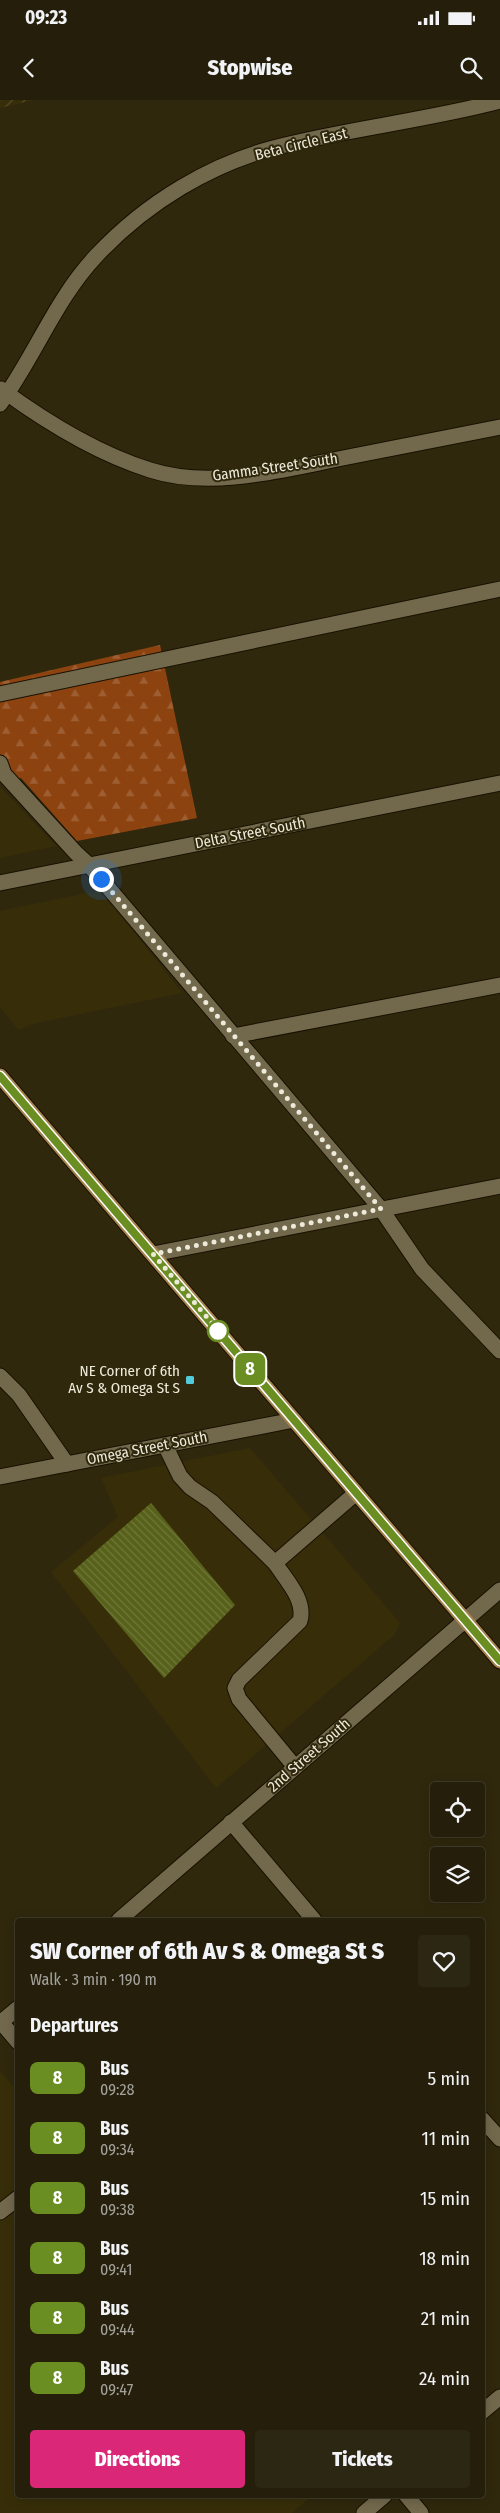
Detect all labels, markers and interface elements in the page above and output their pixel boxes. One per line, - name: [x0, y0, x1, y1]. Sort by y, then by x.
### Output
- text: 09:23: [25, 6, 67, 29]
- icon: back: [15, 54, 43, 82]
- text: Stopwise: [208, 54, 292, 81]
- icon: search: [457, 54, 485, 82]
- street label: Beta Circle East: [253, 124, 349, 164]
- street label: Gamma Street South: [211, 449, 339, 485]
- street label: Delta Street South: [193, 813, 307, 853]
- your location: [89, 867, 114, 892]
- unlabelled marker: [207, 1320, 229, 1342]
- line badge: 8: [234, 1353, 266, 1385]
- text: 8: [245, 1358, 255, 1380]
- place label: NE Corner of 6th Av S & Omega St S: [68, 1362, 180, 1397]
- marker: NE Corner of 6th Av S & Omega St S: [184, 1374, 196, 1386]
- street label: Omega Street South: [85, 1427, 209, 1469]
- street label: 2nd Street South: [264, 1715, 354, 1795]
- map controls: [430, 1782, 485, 1902]
- button: locate: [430, 1782, 485, 1837]
- button: layers: [430, 1847, 485, 1902]
- button: heart: [418, 1935, 470, 1987]
- text: SW Corner of 6th Av S & Omega St S: [30, 1937, 384, 1965]
- text: Walk · 3 min · 190 m: [30, 1970, 157, 1989]
- text: Departures: [30, 2014, 118, 2037]
- text: Bus: [100, 2057, 129, 2080]
- text: 8: [53, 2067, 62, 2089]
- text: 5 min: [427, 2067, 470, 2090]
- text: 09:28: [100, 2080, 134, 2099]
- text: Bus: [100, 2117, 129, 2140]
- text: 8: [53, 2127, 62, 2149]
- text: 11 min: [422, 2127, 470, 2150]
- text: 09:34: [100, 2140, 134, 2159]
- text: Bus: [100, 2177, 129, 2200]
- text: 8: [53, 2187, 62, 2209]
- text: 15 min: [420, 2187, 470, 2210]
- text: 09:38: [100, 2200, 135, 2219]
- text: Bus: [100, 2237, 129, 2260]
- text: 8: [53, 2247, 62, 2269]
- text: 18 min: [419, 2247, 470, 2270]
- text: 09:41: [100, 2260, 132, 2279]
- text: Bus: [100, 2297, 129, 2320]
- text: 8: [53, 2307, 62, 2329]
- text: 21 min: [421, 2307, 470, 2330]
- text: 09:44: [100, 2320, 135, 2339]
- text: Bus: [100, 2357, 129, 2380]
- text: 8: [53, 2367, 62, 2389]
- text: 24 min: [419, 2367, 470, 2390]
- text: 09:47: [100, 2380, 133, 2399]
- button: Directions: [30, 2430, 245, 2488]
- button: Tickets: [255, 2430, 470, 2488]

